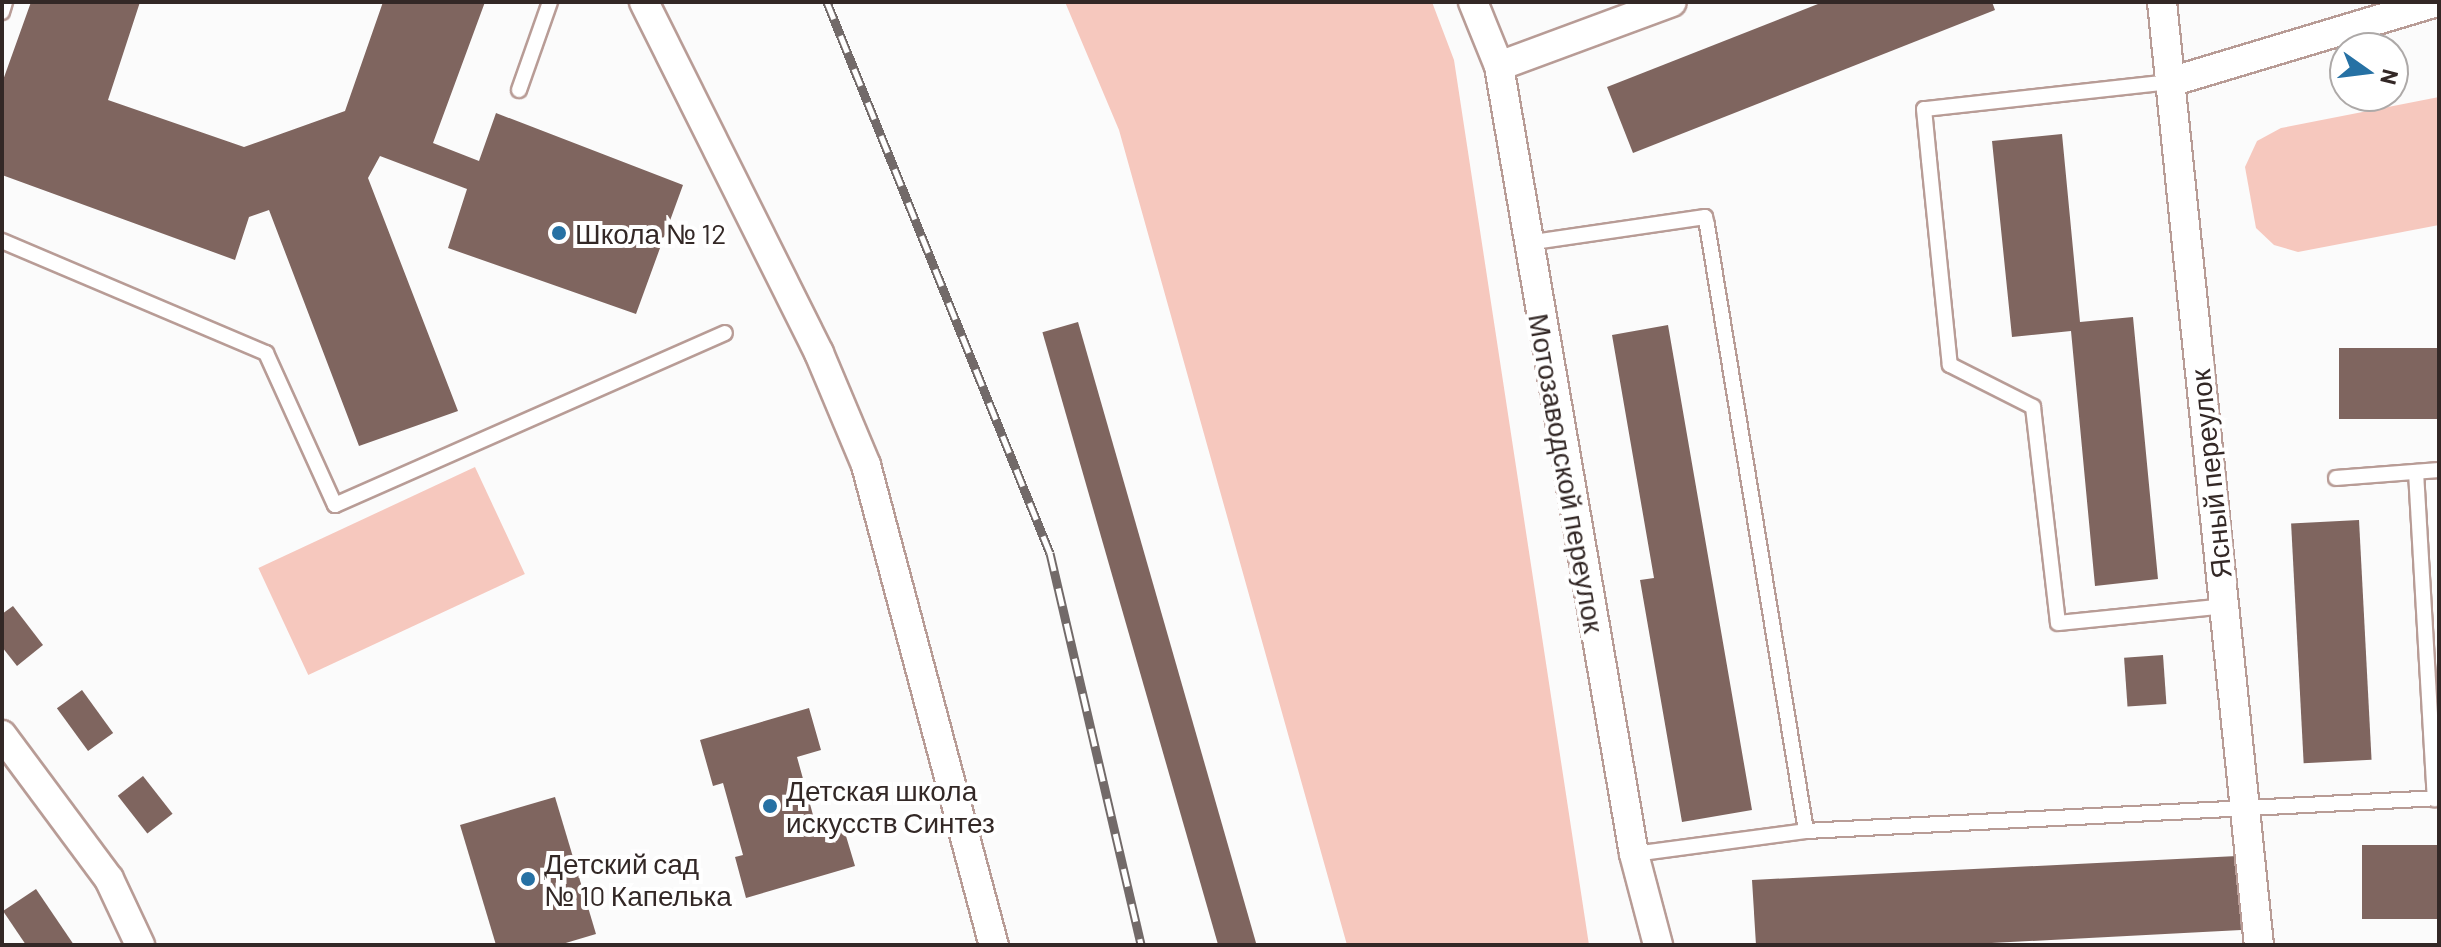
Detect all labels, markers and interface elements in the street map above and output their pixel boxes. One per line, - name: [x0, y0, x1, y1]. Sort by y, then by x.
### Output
- north arrow: [2329, 32, 2409, 112]
- text: N: [2376, 67, 2405, 88]
- place label: Школа № 12: [575, 216, 726, 250]
- marker: Школа № 12: [550, 224, 568, 242]
- street label: Мотозаводской переулок: [1522, 311, 1612, 635]
- street label: Ясный переулок: [2182, 368, 2238, 580]
- place label: Детская школа искусств Синтез: [786, 773, 995, 839]
- marker: Детская школа искусств Синтез: [761, 797, 779, 815]
- place label: Детский сад № 10 Капелька: [544, 846, 732, 912]
- marker: Детский сад № 10 Капелька: [519, 870, 537, 888]

